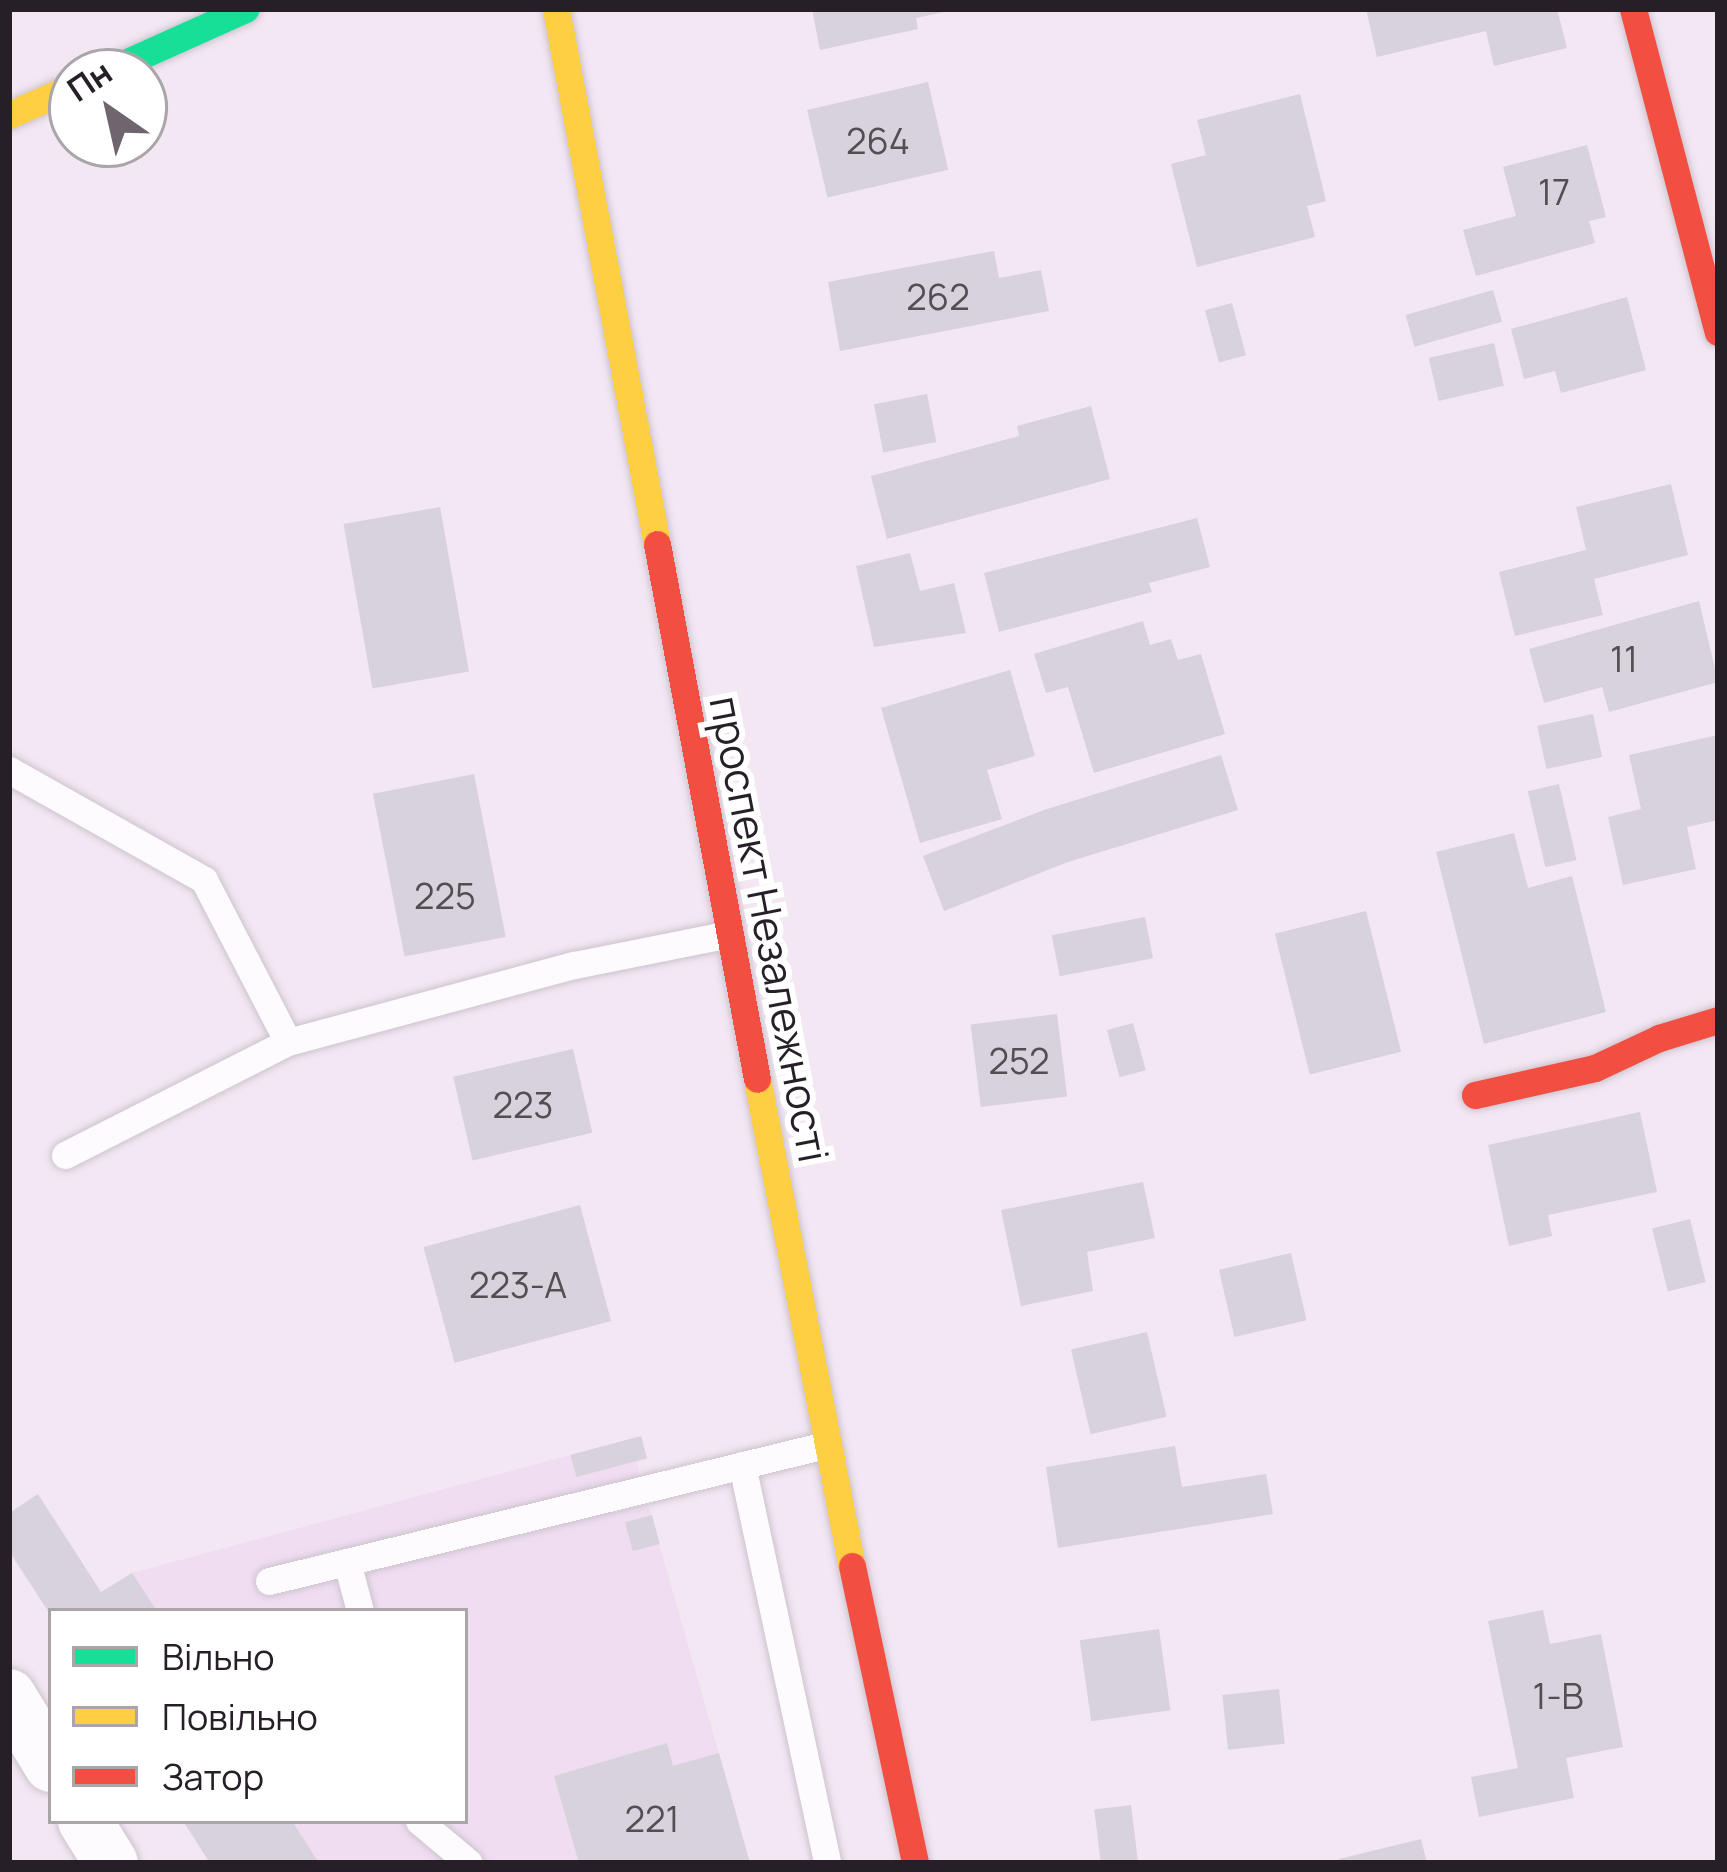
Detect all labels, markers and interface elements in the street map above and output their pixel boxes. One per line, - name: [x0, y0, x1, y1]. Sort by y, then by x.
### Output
- north arrow: [48, 48, 168, 168]
- text: Пн: [58, 49, 120, 111]
- house number: 264: [846, 119, 910, 163]
- house number: 17: [1538, 170, 1570, 214]
- house number: 262: [906, 275, 970, 319]
- house number: 11: [1610, 637, 1638, 681]
- street label: проспект Незалежності: [700, 692, 840, 1166]
- house number: 225: [414, 874, 476, 918]
- house number: 252: [989, 1039, 1049, 1083]
- house number: 223: [493, 1083, 553, 1127]
- house number: 223-А: [469, 1263, 567, 1307]
- legend: [48, 1608, 468, 1824]
- text: Вільно: [162, 1632, 274, 1681]
- house number: 1-В: [1532, 1674, 1584, 1718]
- text: Повільно: [162, 1692, 318, 1741]
- text: Затор: [162, 1752, 264, 1801]
- house number: 221: [624, 1797, 680, 1841]

